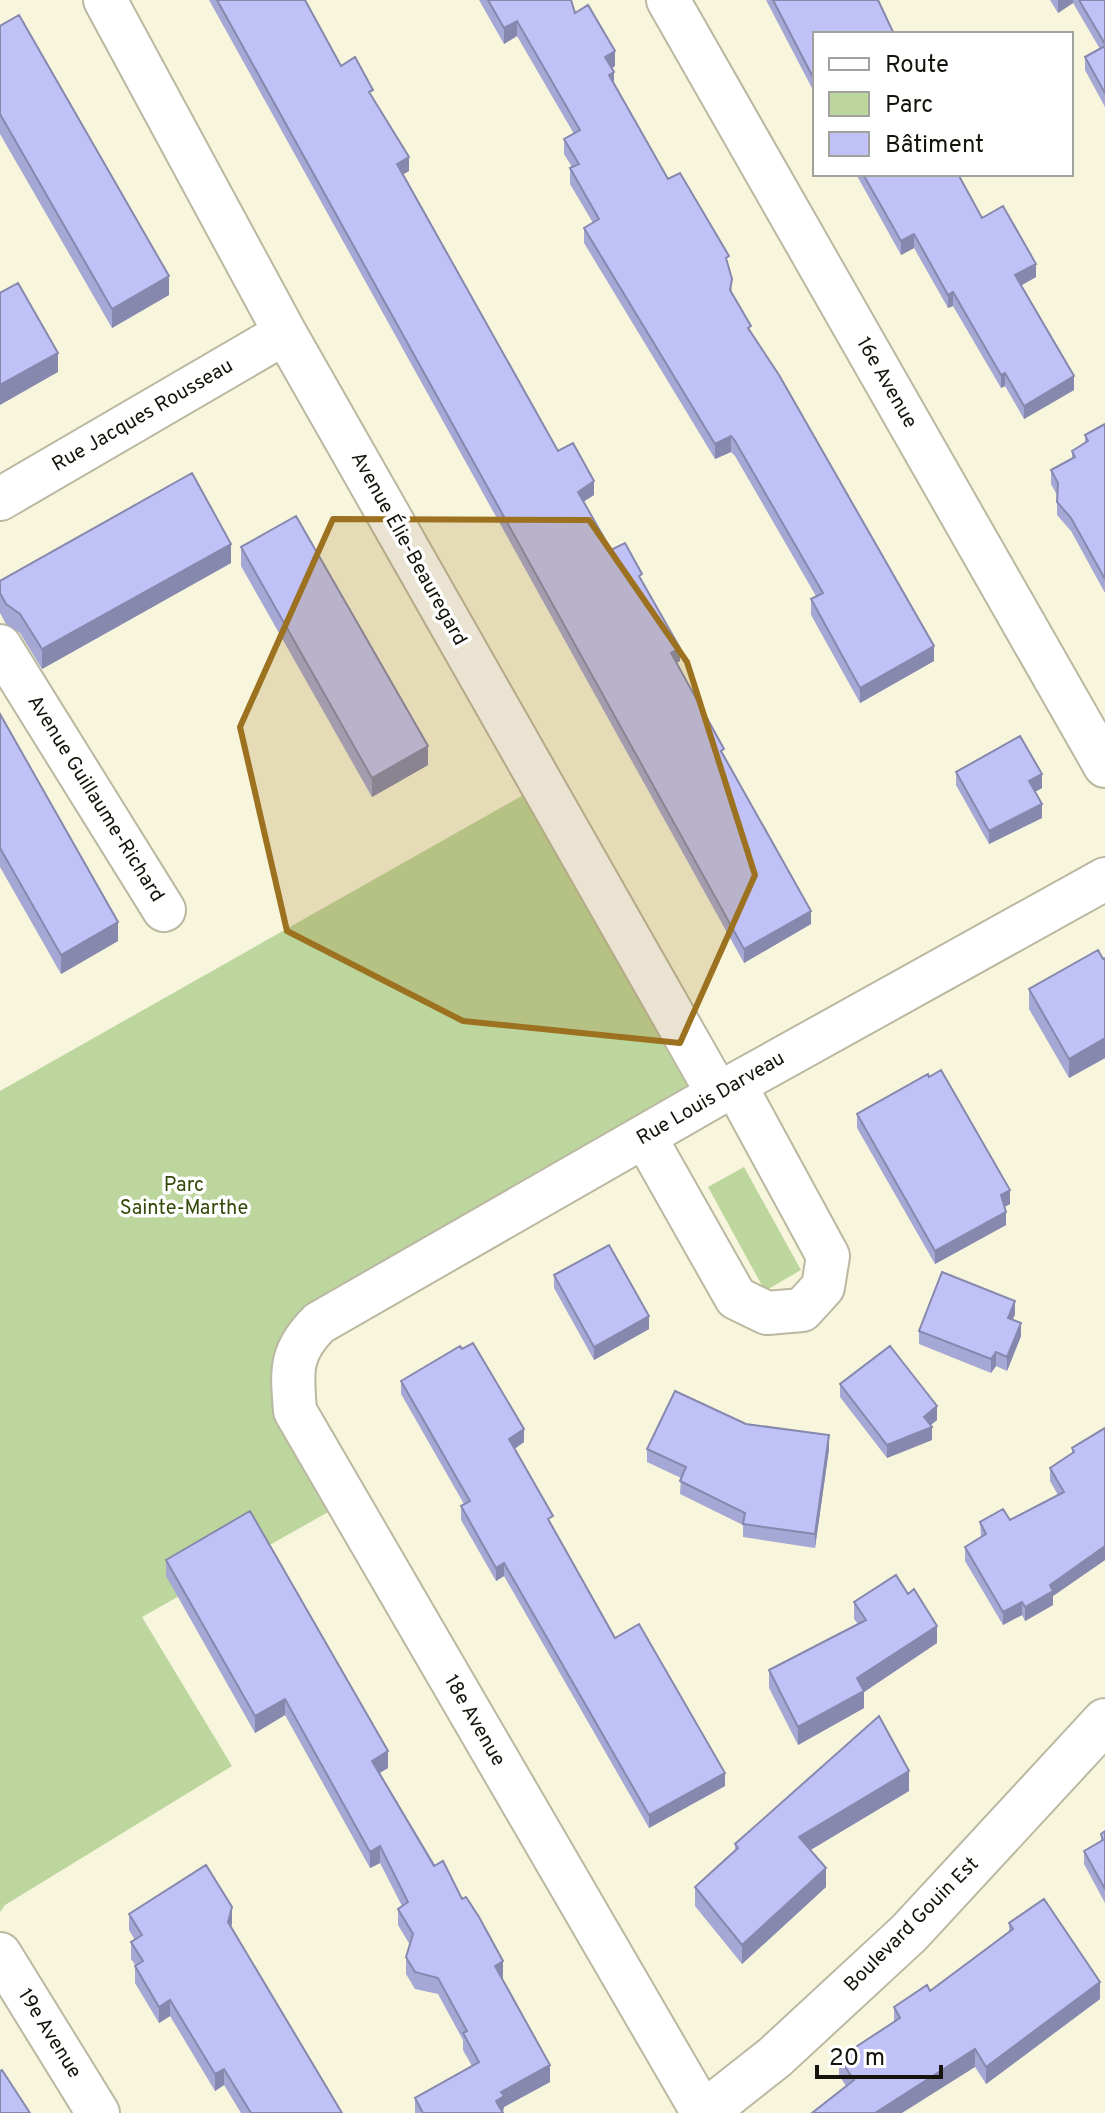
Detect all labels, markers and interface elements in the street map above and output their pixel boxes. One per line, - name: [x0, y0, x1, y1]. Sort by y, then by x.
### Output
- legend: [813, 32, 1073, 176]
- text: Route: [885, 51, 949, 81]
- text: Parc: [885, 91, 933, 121]
- text: Bâtiment: [885, 131, 984, 161]
- street label: 16e Avenue: [850, 333, 922, 433]
- street label: Rue Jacques Rousseau: [48, 354, 238, 478]
- street label: Avenue Élie-Beauregard: [344, 447, 474, 650]
- street label: Avenue Guillaume-Richard: [21, 691, 169, 907]
- street label: Rue Louis Darveau: [632, 1046, 790, 1152]
- park label: Parc Sainte-Marthe: [120, 1173, 248, 1222]
- street label: 18e Avenue: [437, 1671, 511, 1771]
- street label: Boulevard Gouin Est: [839, 1852, 985, 1998]
- street label: 19e Avenue: [11, 1984, 87, 2084]
- scale bar: [817, 2029, 941, 2079]
- text: 20 m: [829, 2044, 885, 2074]

